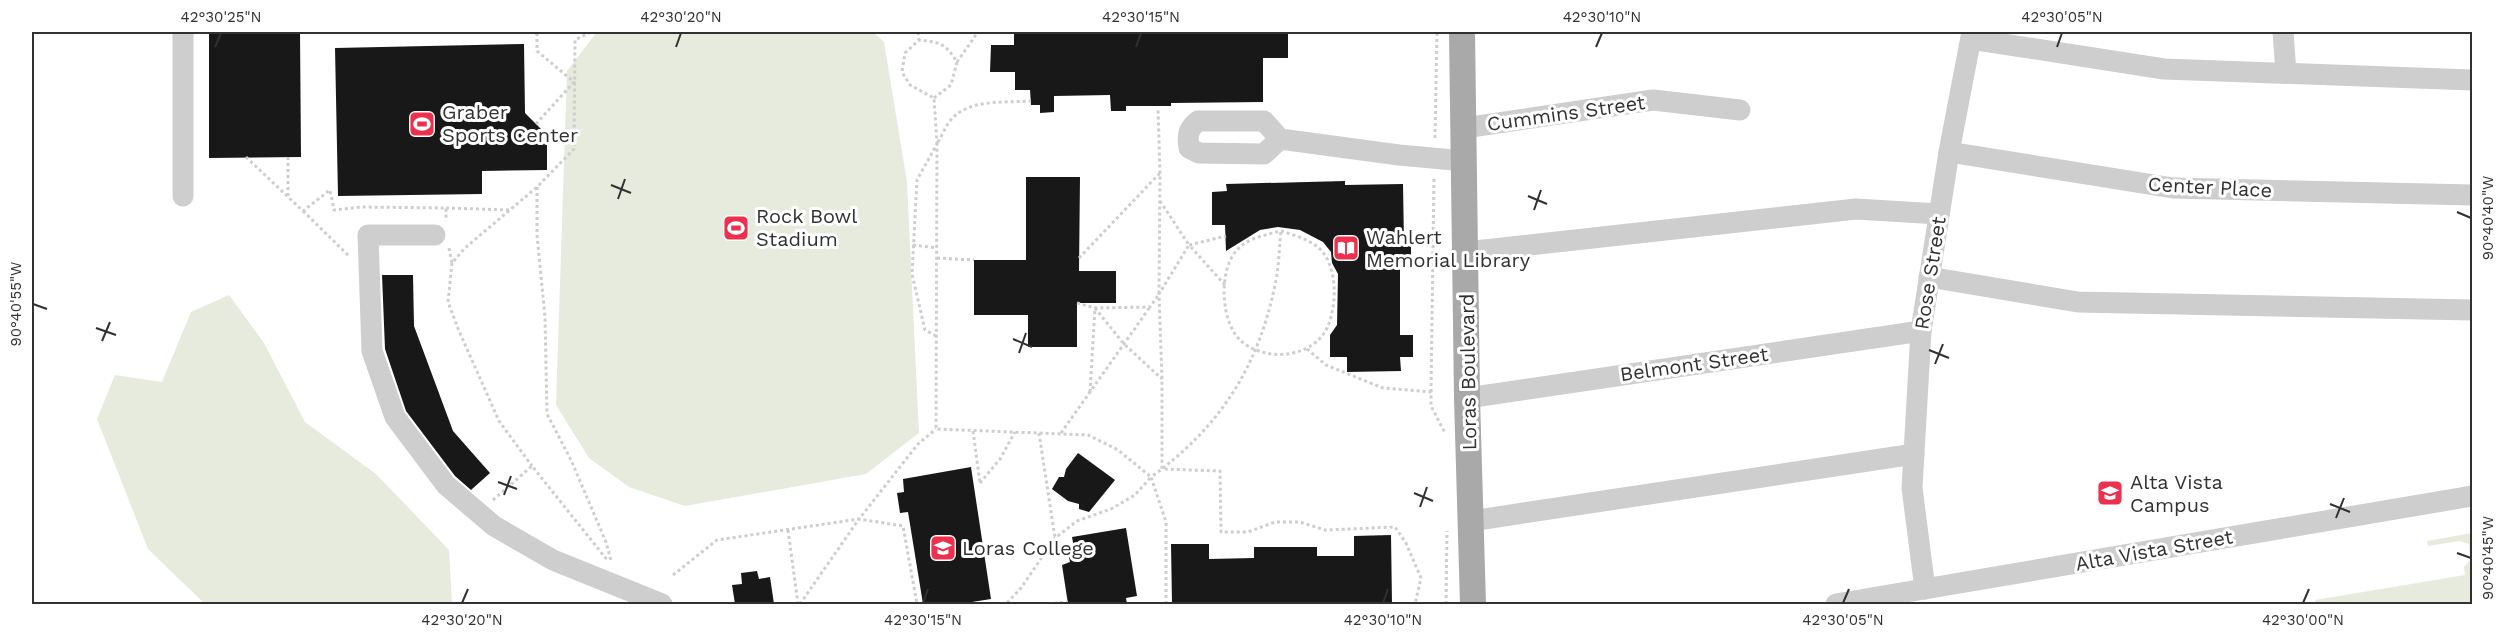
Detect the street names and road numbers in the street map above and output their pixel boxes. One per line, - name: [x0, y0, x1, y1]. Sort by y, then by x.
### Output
- street label: Cummins Street: [1485, 90, 1647, 136]
- street label: Center Place: [2147, 172, 2273, 202]
- street label: Rose Street: [1909, 214, 1951, 331]
- street label: Loras Boulevard: [1455, 293, 1481, 451]
- street label: Belmont Street: [1618, 342, 1770, 386]
- street label: Alta Vista Street: [2073, 524, 2235, 576]

